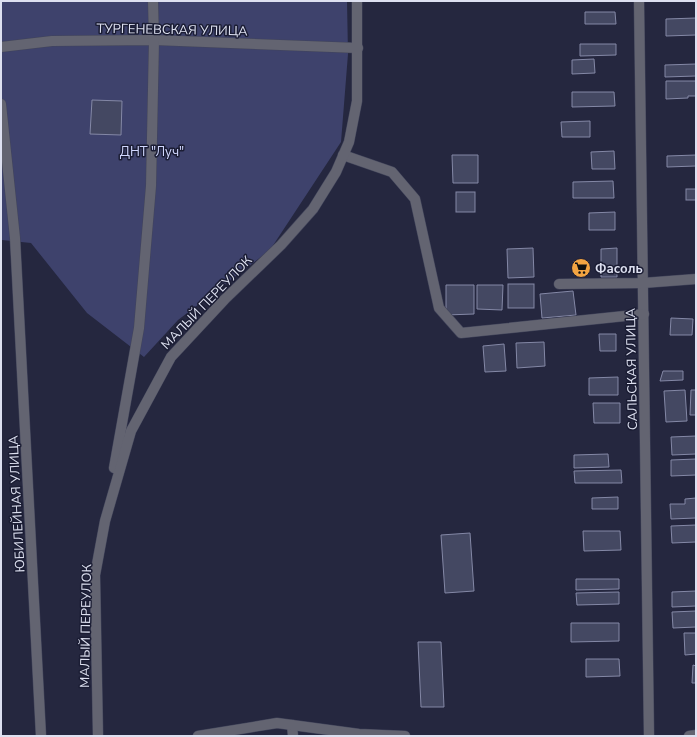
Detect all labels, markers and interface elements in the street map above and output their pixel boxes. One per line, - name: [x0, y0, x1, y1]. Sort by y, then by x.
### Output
- street label: ТУРГЕНЕВСКАЯ УЛИЦА: [96, 20, 248, 40]
- park label: ДНТ "Луч": [120, 143, 184, 161]
- street label: МАЛЫЙ ПЕРЕУЛОК: [157, 251, 257, 353]
- supermarket icon: Фасоль: [570, 257, 592, 279]
- place label: Фасоль: [595, 260, 643, 278]
- street label: САЛЬСКАЯ УЛИЦА: [622, 307, 642, 430]
- street label: ЮБИЛЕЙНАЯ УЛИЦА: [3, 435, 30, 573]
- street label: МАЛЫЙ ПЕРЕУЛОК: [75, 563, 96, 688]

